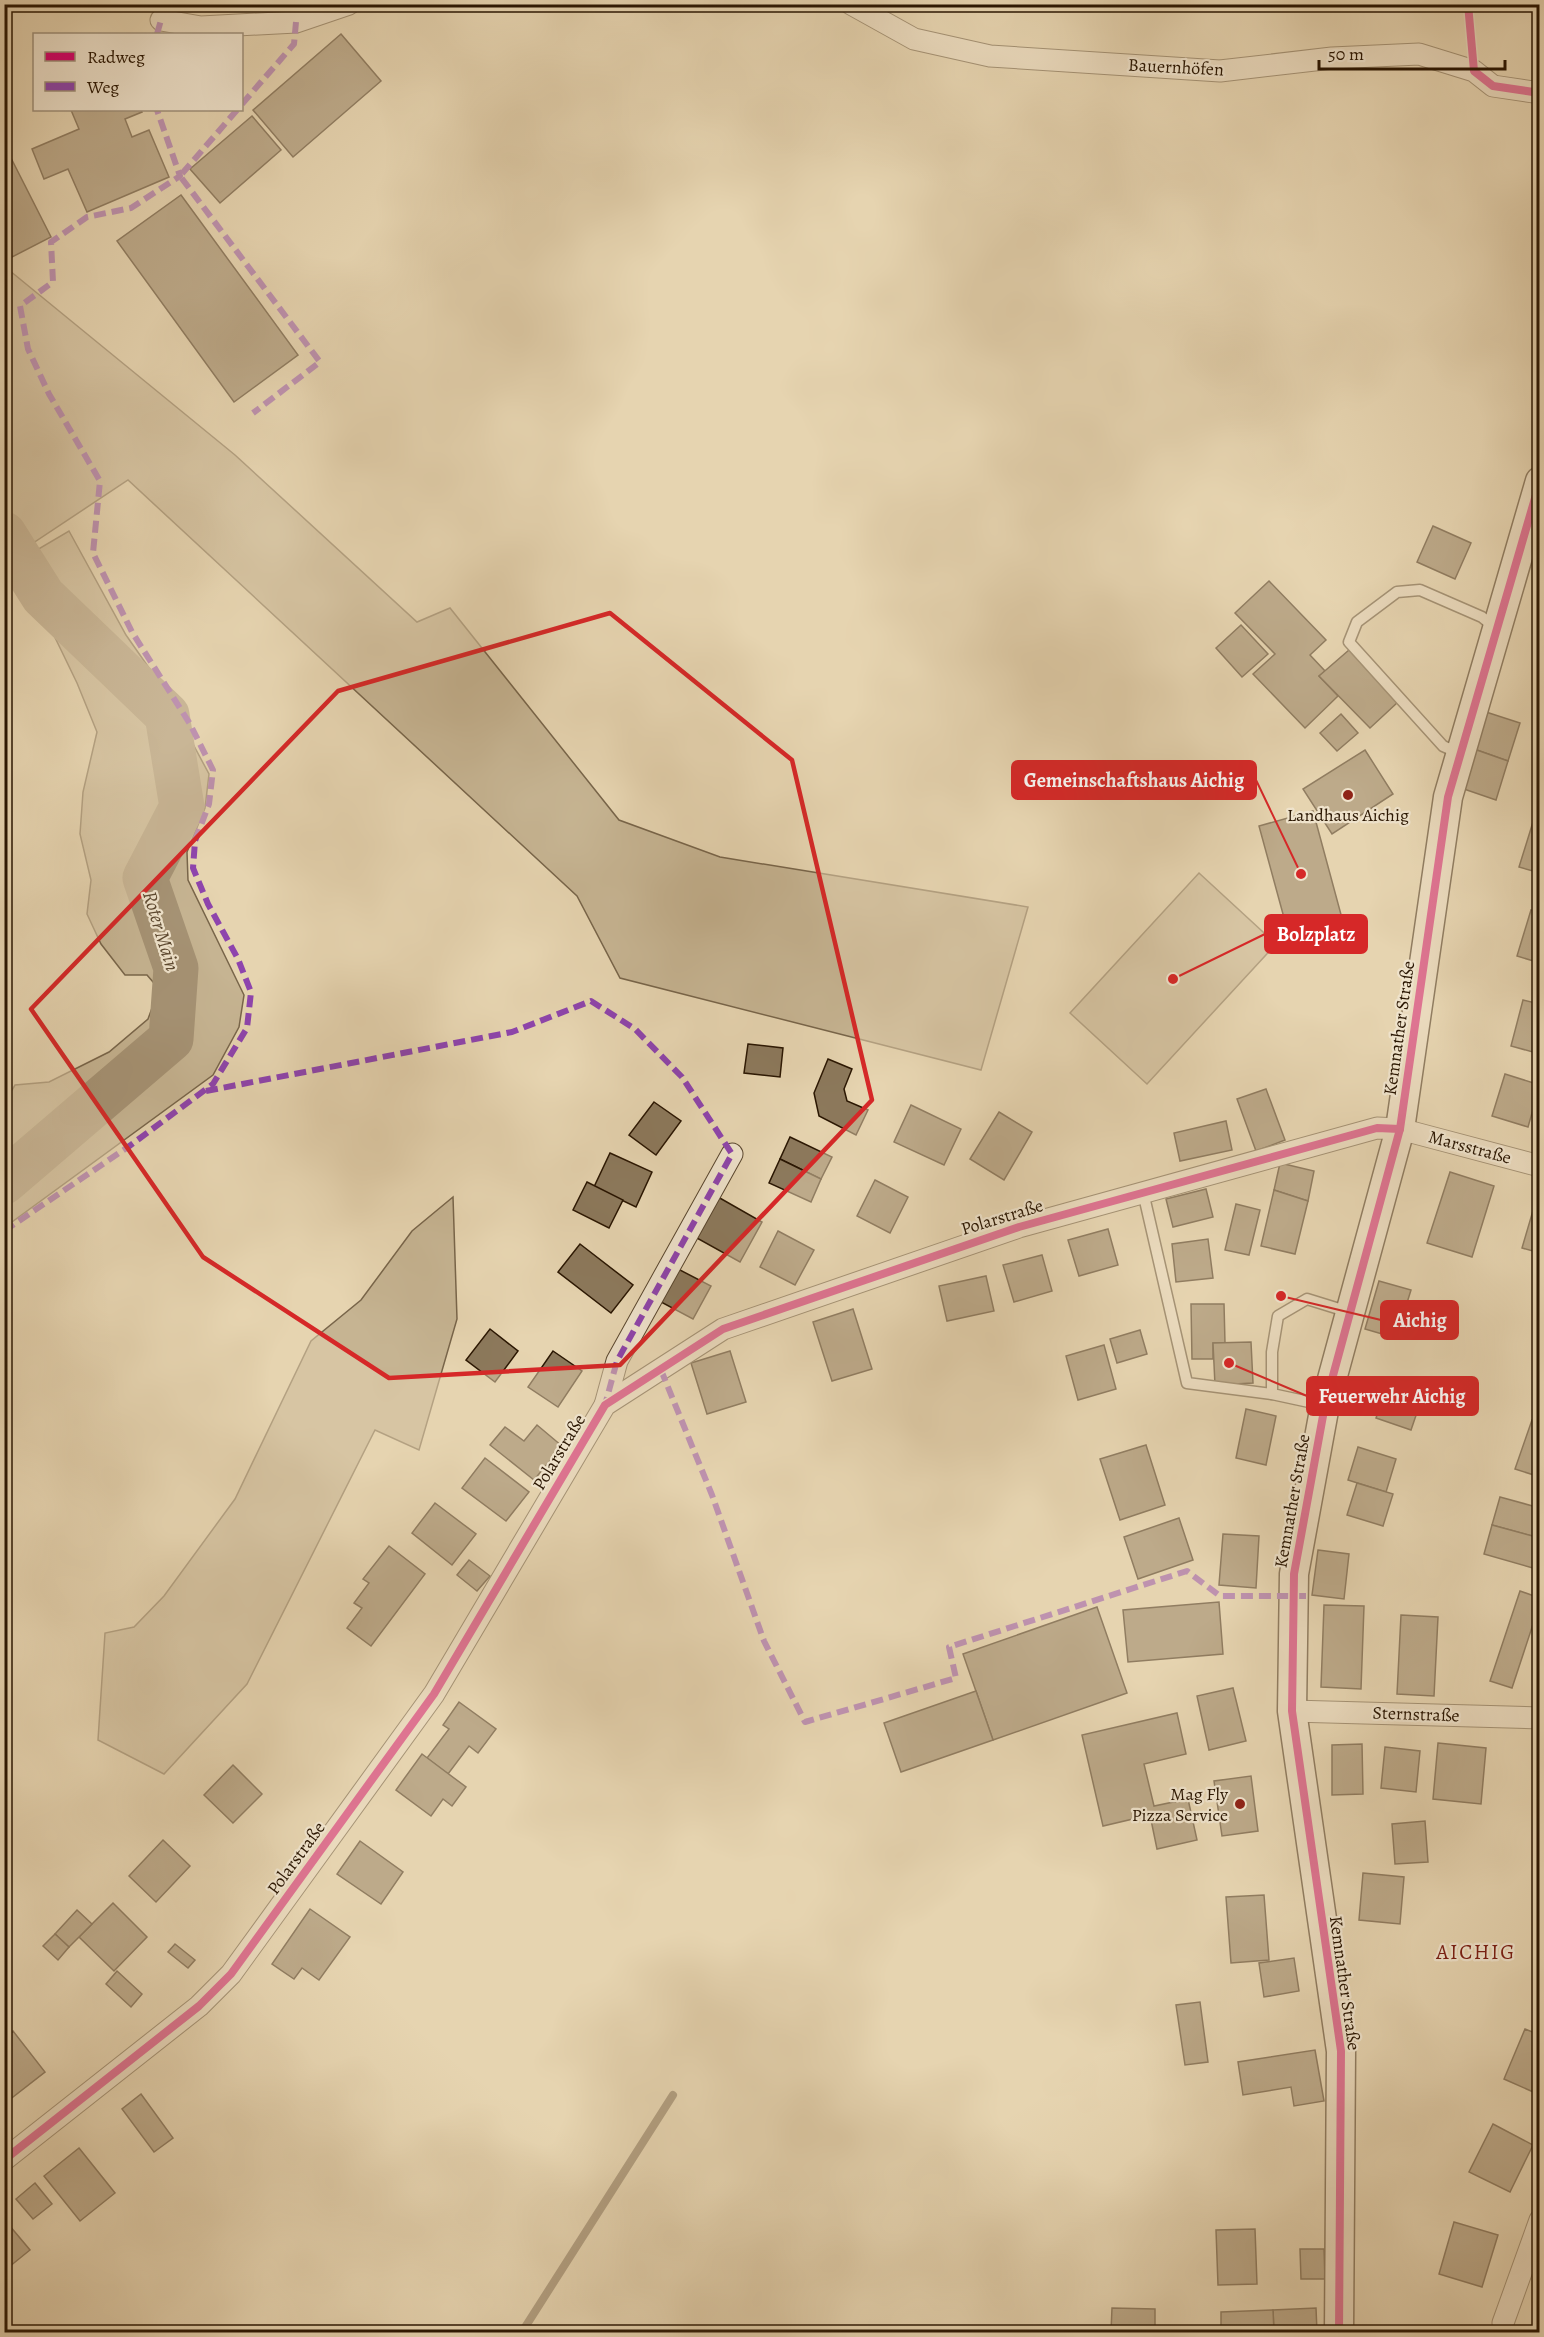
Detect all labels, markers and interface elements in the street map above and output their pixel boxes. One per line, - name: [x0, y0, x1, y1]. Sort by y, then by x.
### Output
- legend: [33, 33, 243, 111]
- scale bar: [1319, 33, 1505, 71]
- text: 50 m: [1328, 42, 1364, 66]
- text: Radweg: [87, 45, 145, 69]
- street label: Bauernhöfen: [1128, 53, 1225, 81]
- text: Weg: [86, 75, 119, 99]
- callout: Gemeinschaftshaus Aichig: [1012, 761, 1256, 799]
- text: Gemeinschaftshaus Aichig: [1024, 767, 1245, 794]
- marker: Landhaus Aichig: [1341, 788, 1355, 802]
- place label: Landhaus Aichig: [1287, 803, 1409, 827]
- water label: Roter Main: [136, 888, 186, 974]
- callout: Bolzplatz: [1265, 915, 1367, 953]
- text: Bolzplatz: [1277, 921, 1355, 948]
- street label: Kemnather Straße: [1378, 959, 1420, 1097]
- street label: Marsstraße: [1426, 1124, 1514, 1170]
- street label: Polarstraße: [958, 1193, 1046, 1241]
- callout: Aichig: [1381, 1301, 1458, 1339]
- text: Aichig: [1392, 1307, 1447, 1334]
- callout: Feuerwehr Aichig: [1307, 1377, 1478, 1415]
- text: Feuerwehr Aichig: [1318, 1383, 1466, 1410]
- street label: Polarstraße: [527, 1410, 591, 1494]
- street label: Kemnather Straße: [1268, 1432, 1316, 1570]
- street label: Sternstraße: [1372, 1700, 1460, 1728]
- place label: Mag Fly Pizza Service: [1132, 1782, 1229, 1827]
- marker: Mag Fly Pizza Service: [1233, 1797, 1247, 1811]
- street label: Polarstraße: [261, 1817, 331, 1899]
- street label: Kemnather Straße: [1324, 1914, 1366, 2052]
- district label: AICHIG: [1435, 1938, 1516, 1966]

